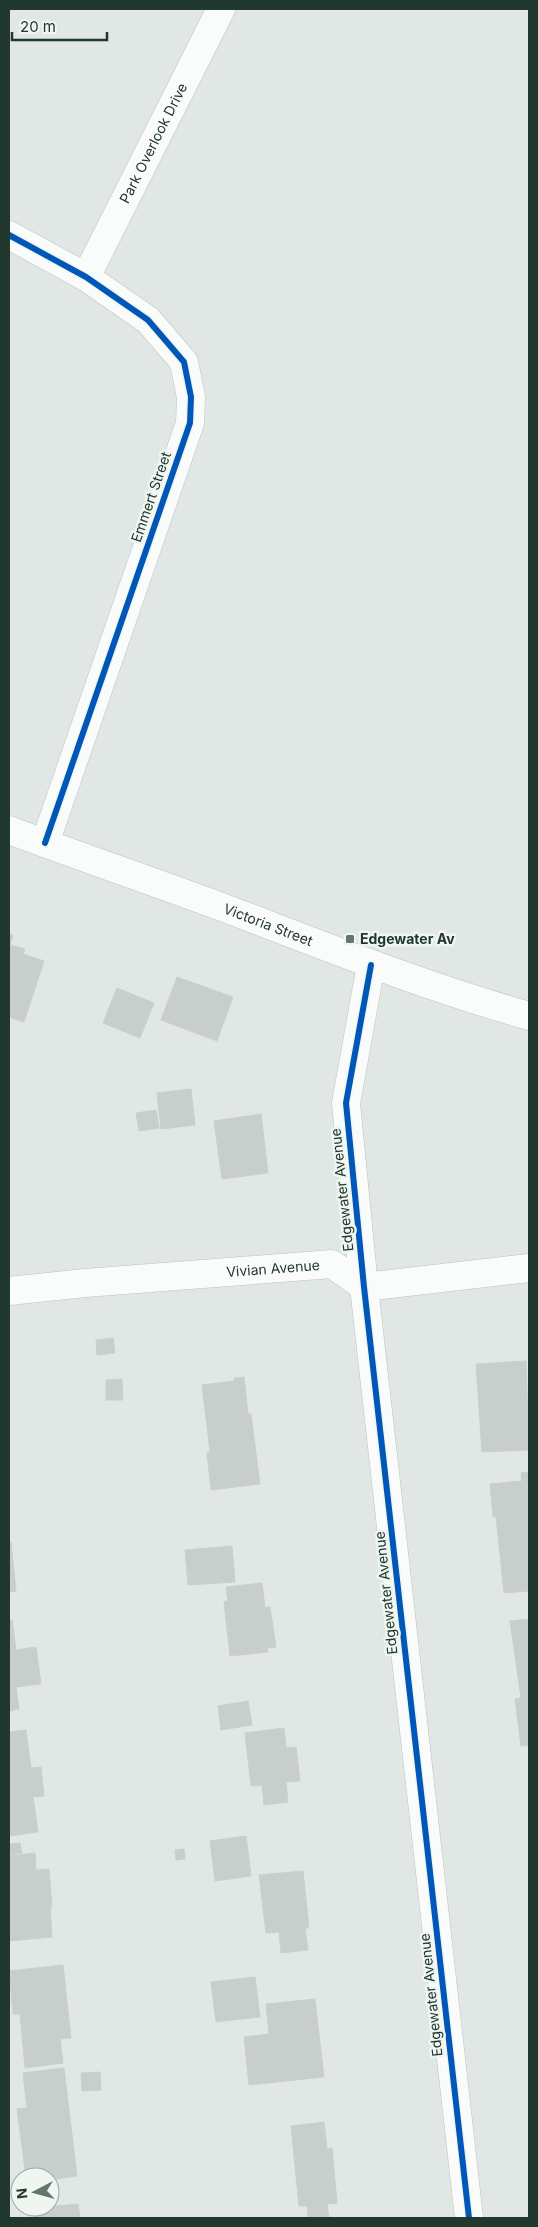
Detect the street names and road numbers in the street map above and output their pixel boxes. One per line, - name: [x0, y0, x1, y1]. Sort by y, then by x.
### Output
- street label: Park Overlook Drive: [116, 80, 190, 206]
- street label: Emmert Street: [127, 449, 174, 544]
- street label: Victoria Street: [221, 900, 316, 949]
- street label: Edgewater Avenue: [327, 1128, 356, 1253]
- street label: Vivian Avenue: [226, 1256, 320, 1280]
- street label: Edgewater Avenue: [371, 1531, 400, 1656]
- street label: Edgewater Avenue: [416, 1933, 445, 2058]

